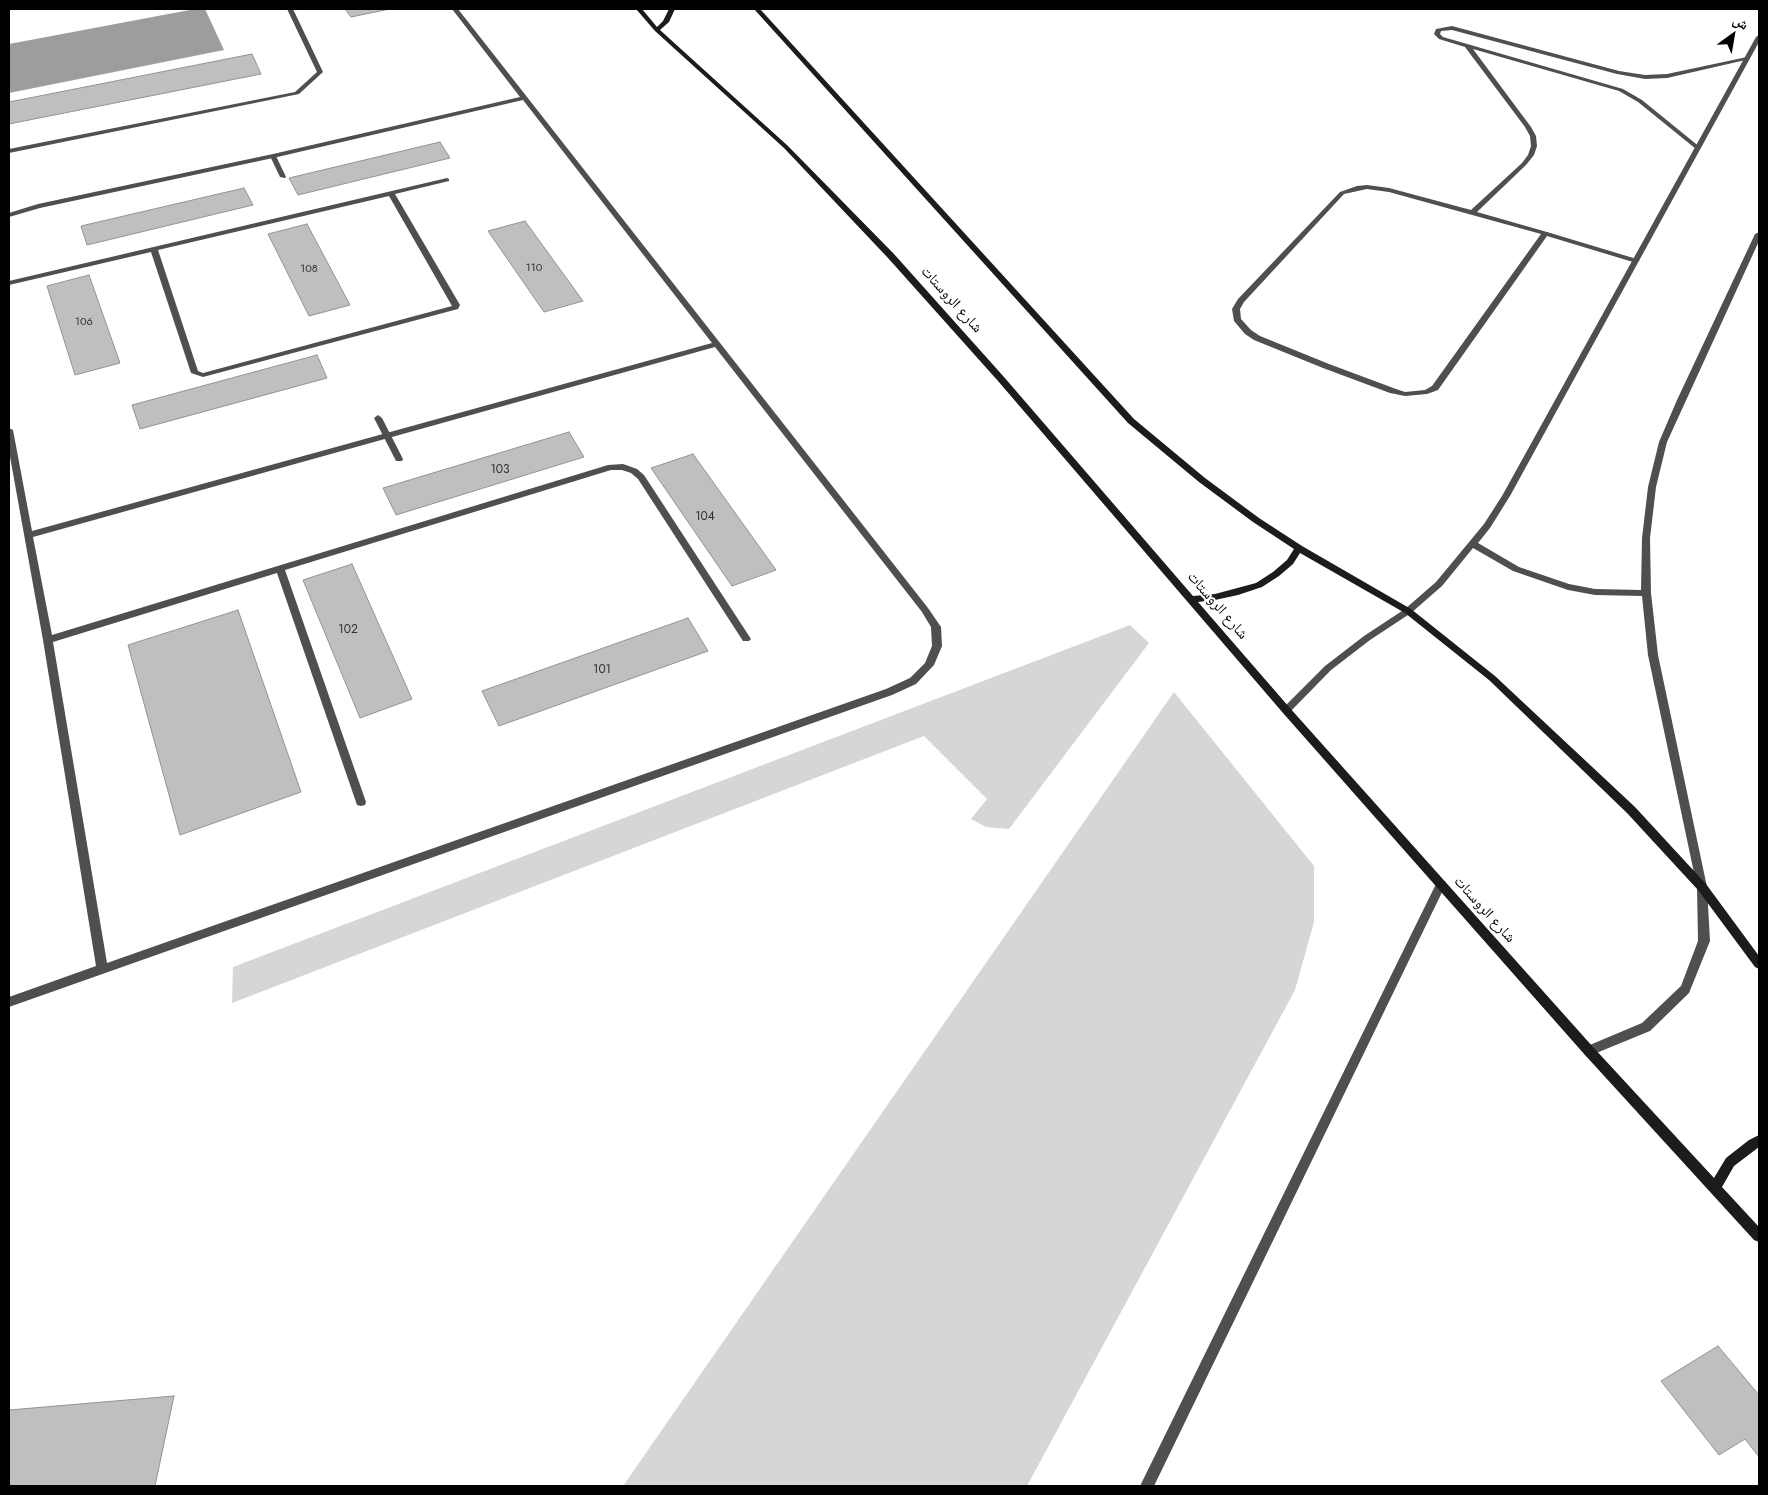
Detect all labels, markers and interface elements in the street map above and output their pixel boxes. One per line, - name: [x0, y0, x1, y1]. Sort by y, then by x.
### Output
- north arrow: [1708, 10, 1758, 60]
- text: ش: [1729, 10, 1753, 35]
- house number: 110: [526, 261, 542, 275]
- house number: 108: [300, 262, 318, 276]
- street label: شارع الروستات: [916, 263, 986, 337]
- house number: 106: [75, 315, 93, 329]
- house number: 103: [490, 463, 510, 477]
- house number: 104: [695, 510, 715, 524]
- street label: شارع الروستات: [1183, 569, 1251, 643]
- house number: 102: [338, 623, 358, 637]
- house number: 101: [593, 663, 611, 677]
- street label: شارع الروستات: [1449, 873, 1519, 947]

